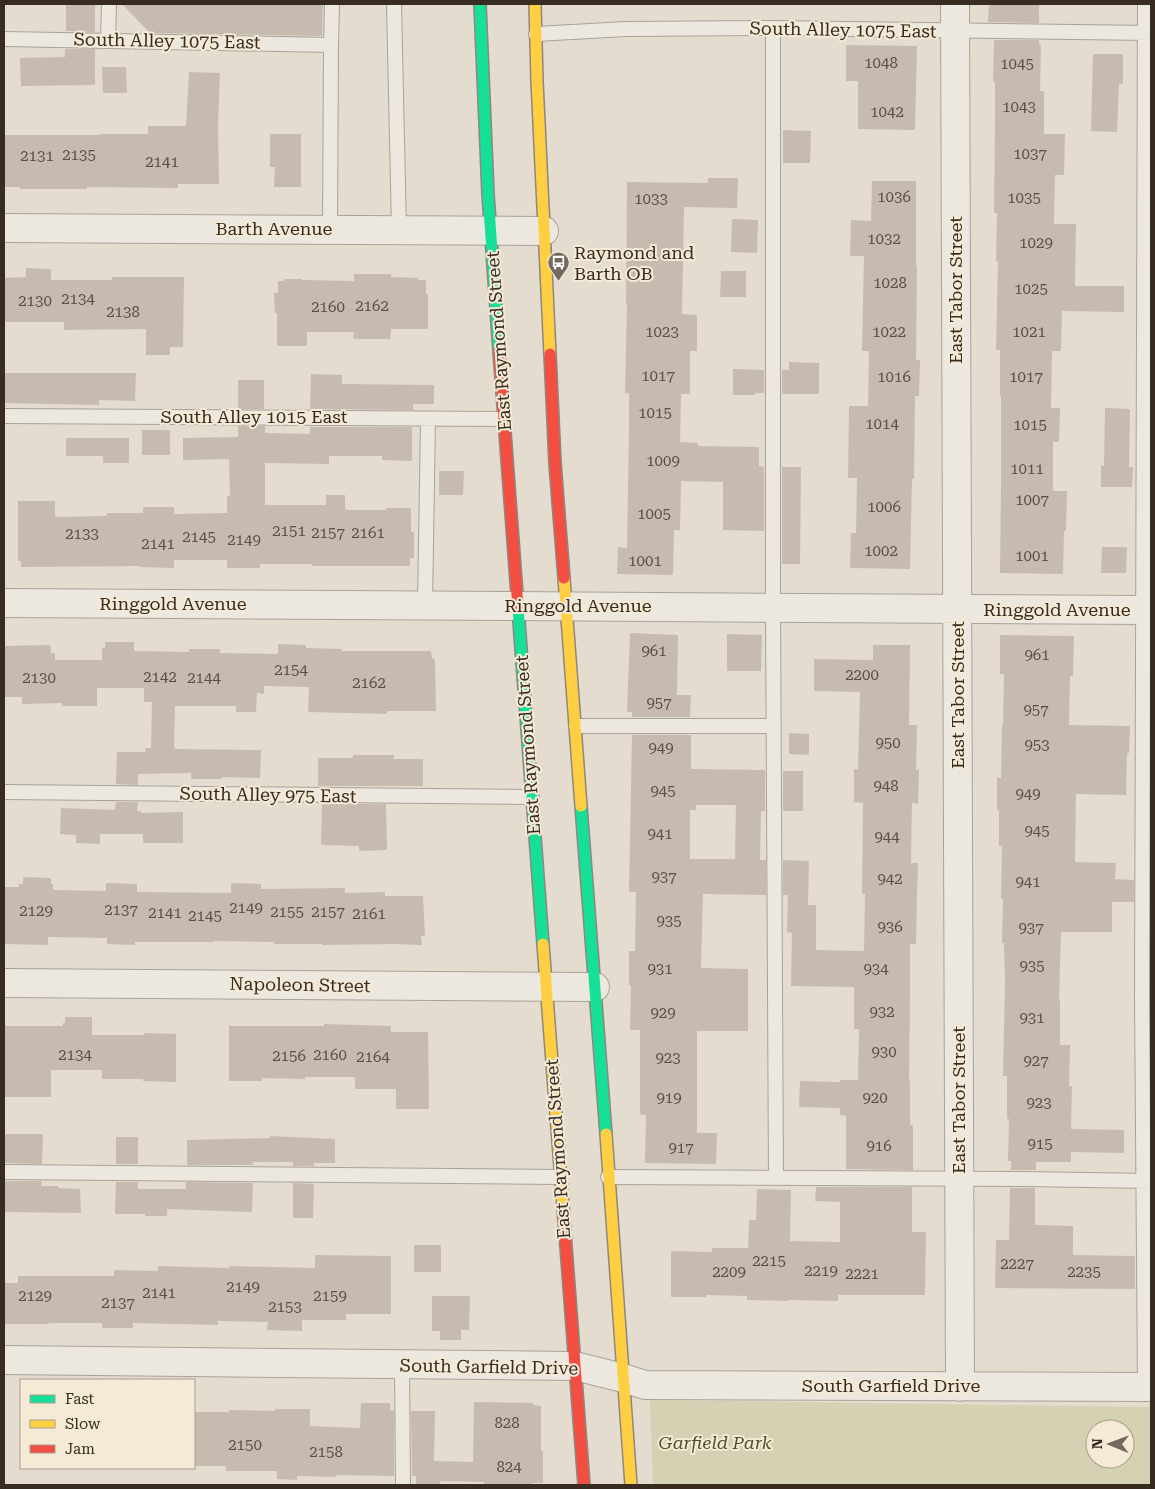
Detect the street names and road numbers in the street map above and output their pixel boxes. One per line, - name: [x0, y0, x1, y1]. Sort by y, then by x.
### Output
- street label: South Alley 1075 East: [749, 17, 937, 42]
- street label: South Alley 1075 East: [73, 28, 261, 53]
- street label: East Tabor Street: [945, 216, 966, 364]
- street label: Barth Avenue: [216, 218, 333, 239]
- street label: East Raymond Street: [482, 250, 515, 432]
- street label: South Alley 1015 East: [160, 406, 348, 427]
- street label: Ringgold Avenue: [99, 593, 247, 614]
- street label: Ringgold Avenue: [504, 595, 652, 616]
- street label: Ringgold Avenue: [983, 599, 1131, 620]
- street label: East Tabor Street: [947, 621, 968, 769]
- street label: East Raymond Street: [511, 654, 544, 836]
- street label: South Alley 975 East: [179, 782, 357, 807]
- street label: Napoleon Street: [229, 973, 371, 996]
- street label: East Tabor Street: [948, 1026, 969, 1174]
- street label: East Raymond Street: [541, 1058, 574, 1240]
- street label: South Garfield Drive: [400, 1354, 579, 1379]
- street label: South Garfield Drive: [802, 1375, 980, 1396]

